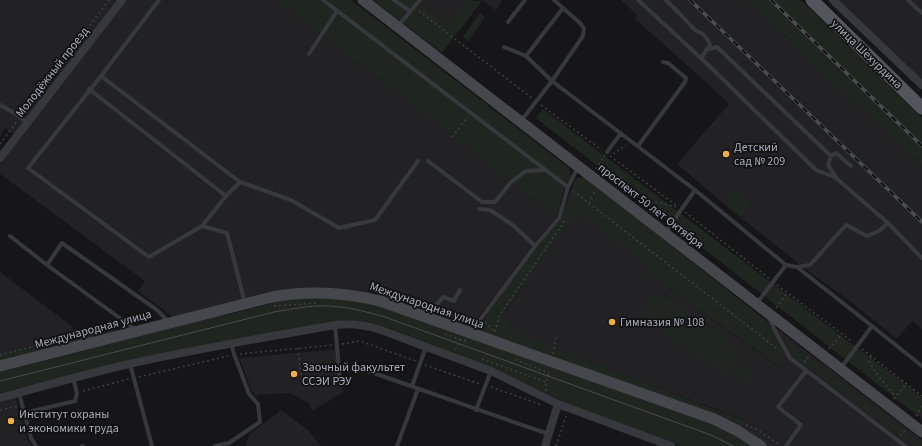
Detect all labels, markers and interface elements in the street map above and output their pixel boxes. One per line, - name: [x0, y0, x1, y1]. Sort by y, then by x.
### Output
- street label: улица Шехурдина: [827, 16, 906, 93]
- street label: Молодёжный проезд: [12, 23, 93, 121]
- place label: Детский сад № 209: [734, 139, 785, 170]
- marker: Детский сад № 209: [721, 149, 731, 159]
- street label: проспект 50 лет Октября: [594, 160, 707, 253]
- street label: Международная улица: [367, 278, 486, 333]
- street label: Международная улица: [33, 306, 153, 353]
- place label: Гимназия № 108: [620, 314, 704, 331]
- marker: Гимназия № 108: [607, 317, 617, 327]
- place label: Заочный факультет ССЭИ РЭУ: [302, 359, 406, 390]
- marker: Заочный факультет ССЭИ РЭУ: [289, 369, 299, 379]
- place label: Институт охраны и экономики труда: [19, 406, 119, 437]
- marker: Институт охраны и экономики труда: [6, 416, 16, 426]

